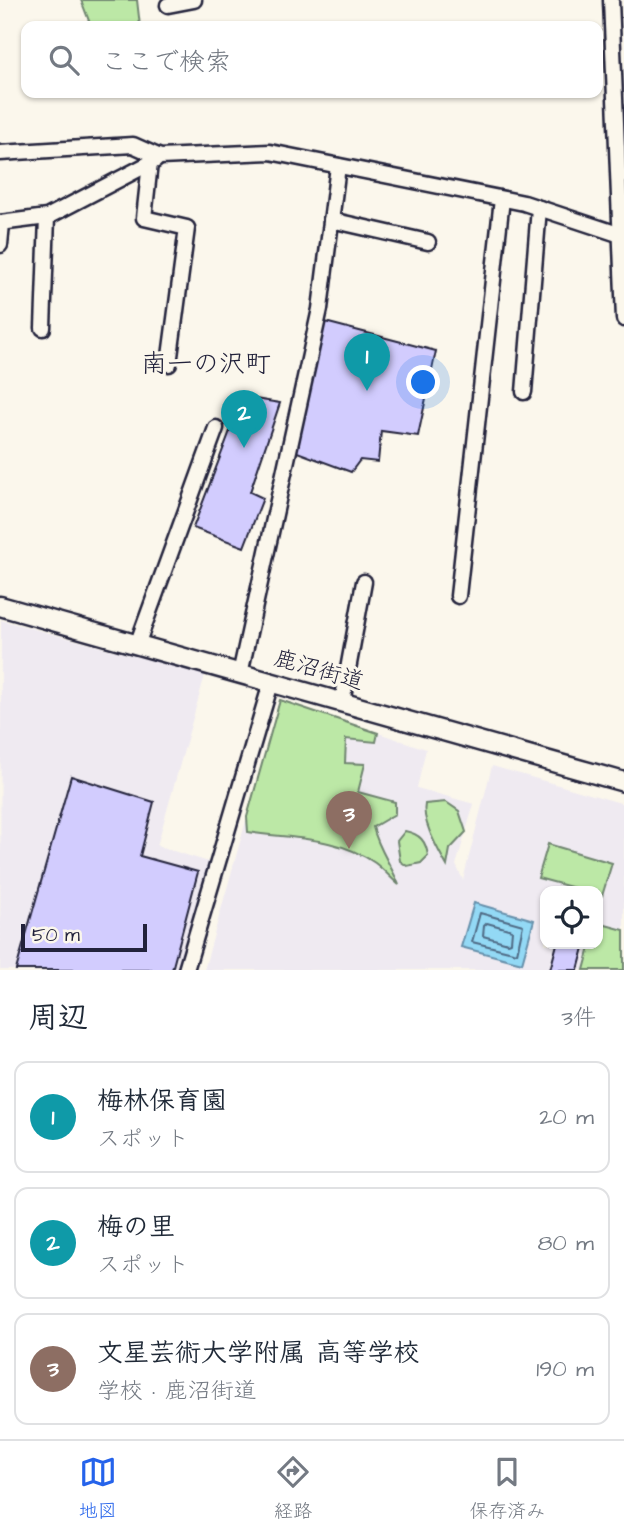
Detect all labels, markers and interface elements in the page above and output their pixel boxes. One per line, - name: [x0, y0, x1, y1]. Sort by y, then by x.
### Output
- search box: [21, 21, 603, 98]
- icon: search: [45, 41, 83, 79]
- text: ここで検索: [101, 44, 231, 80]
- pin: 1: [344, 333, 390, 391]
- district label: 南一の沢町: [141, 346, 271, 382]
- your location: [406, 365, 440, 399]
- pin: 2: [221, 390, 267, 448]
- street label: 鹿沼街道: [270, 642, 368, 698]
- pin: 3: [326, 791, 372, 849]
- map controls: [540, 886, 603, 949]
- button: locate: [540, 886, 603, 949]
- scale bar: [21, 921, 147, 953]
- text: 50 m: [32, 922, 80, 949]
- text: 周辺: [28, 997, 88, 1039]
- text: 3件: [561, 1002, 596, 1034]
- text: 梅林保育園: [97, 1083, 227, 1119]
- text: 1: [52, 1101, 54, 1133]
- text: 20 m: [539, 1101, 594, 1133]
- text: スポット: [97, 1123, 189, 1155]
- text: 梅の里: [97, 1209, 175, 1245]
- text: 2: [46, 1227, 60, 1259]
- text: 80 m: [537, 1227, 594, 1259]
- text: スポット: [97, 1249, 189, 1281]
- text: 文星芸術大学附属 高等学校: [97, 1335, 419, 1371]
- text: 3: [47, 1353, 59, 1385]
- text: 190 m: [536, 1353, 594, 1385]
- text: 学校 · 鹿沼街道: [97, 1375, 257, 1407]
- tab: 地図: [79, 1453, 117, 1525]
- tab: 経路: [274, 1453, 312, 1525]
- tab: 保存済み: [469, 1453, 545, 1525]

